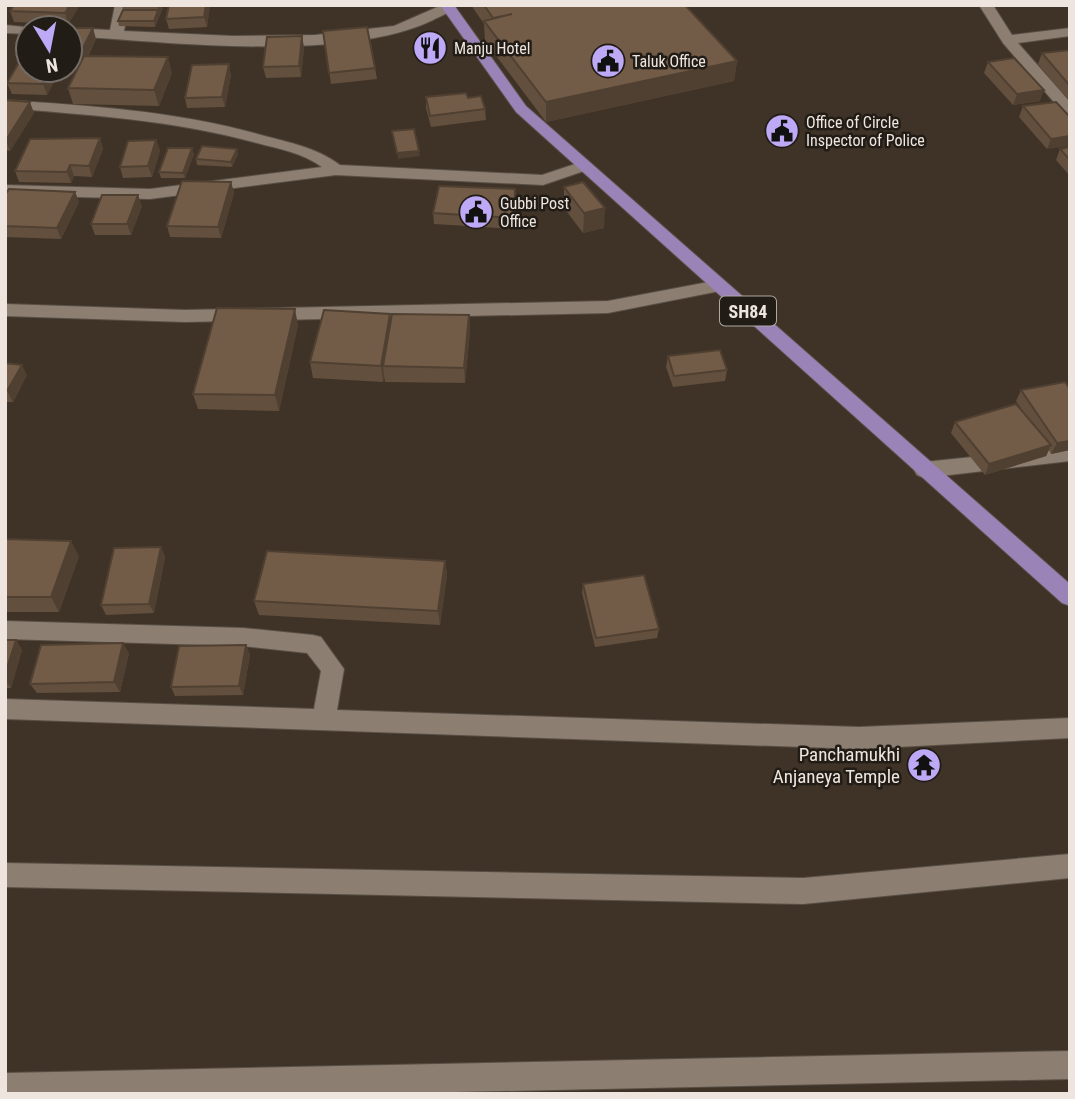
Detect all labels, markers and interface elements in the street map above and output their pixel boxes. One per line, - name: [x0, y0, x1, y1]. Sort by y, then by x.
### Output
- north arrow: [14, 14, 84, 84]
- restaurant icon: Manju Hotel: [411, 29, 449, 67]
- place label: Manju Hotel: [454, 39, 530, 58]
- public building icon: Taluk Office: [589, 42, 627, 80]
- place label: Taluk Office: [632, 52, 706, 71]
- text: N: [44, 53, 60, 78]
- public building icon: Office of Circle Inspector of Police: [763, 112, 801, 150]
- place label: Office of Circle Inspector of Police: [806, 113, 925, 150]
- public building icon: Gubbi Post Office: [457, 193, 495, 231]
- place label: Gubbi Post Office: [500, 194, 569, 231]
- road number: SH84: [720, 296, 776, 326]
- place label: Panchamukhi Anjaneya Temple: [773, 743, 900, 788]
- temple icon: Panchamukhi Anjaneya Temple: [905, 746, 943, 784]

